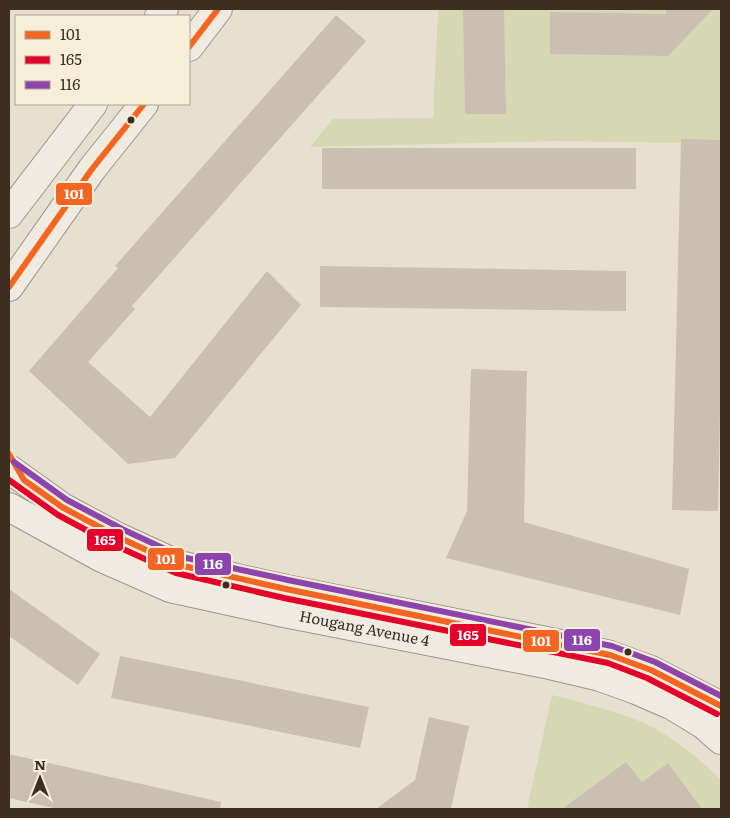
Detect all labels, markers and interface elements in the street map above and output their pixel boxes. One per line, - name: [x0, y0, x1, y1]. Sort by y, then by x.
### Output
- legend: [15, 15, 190, 105]
- text: 101: [60, 22, 81, 45]
- text: 165: [60, 47, 82, 70]
- text: 116: [60, 72, 80, 95]
- unlabelled marker: [126, 115, 136, 125]
- line badge: 101: [55, 182, 93, 206]
- text: 101: [64, 183, 84, 203]
- line badge: 165: [86, 528, 124, 552]
- text: 165: [94, 529, 116, 549]
- line badge: 101: [147, 547, 185, 571]
- text: 101: [156, 548, 176, 568]
- line badge: 116: [194, 552, 232, 576]
- text: 116: [203, 553, 223, 573]
- unlabelled marker: [221, 580, 231, 590]
- street label: Hougang Avenue 4: [298, 603, 432, 651]
- line badge: 165: [449, 623, 487, 647]
- text: 165: [457, 624, 479, 644]
- line badge: 116: [563, 628, 601, 652]
- line badge: 101: [522, 629, 560, 653]
- text: 116: [572, 629, 592, 649]
- text: 101: [531, 630, 551, 650]
- unlabelled marker: [623, 647, 633, 657]
- north arrow: [15, 753, 65, 803]
- text: N: [34, 754, 46, 774]

